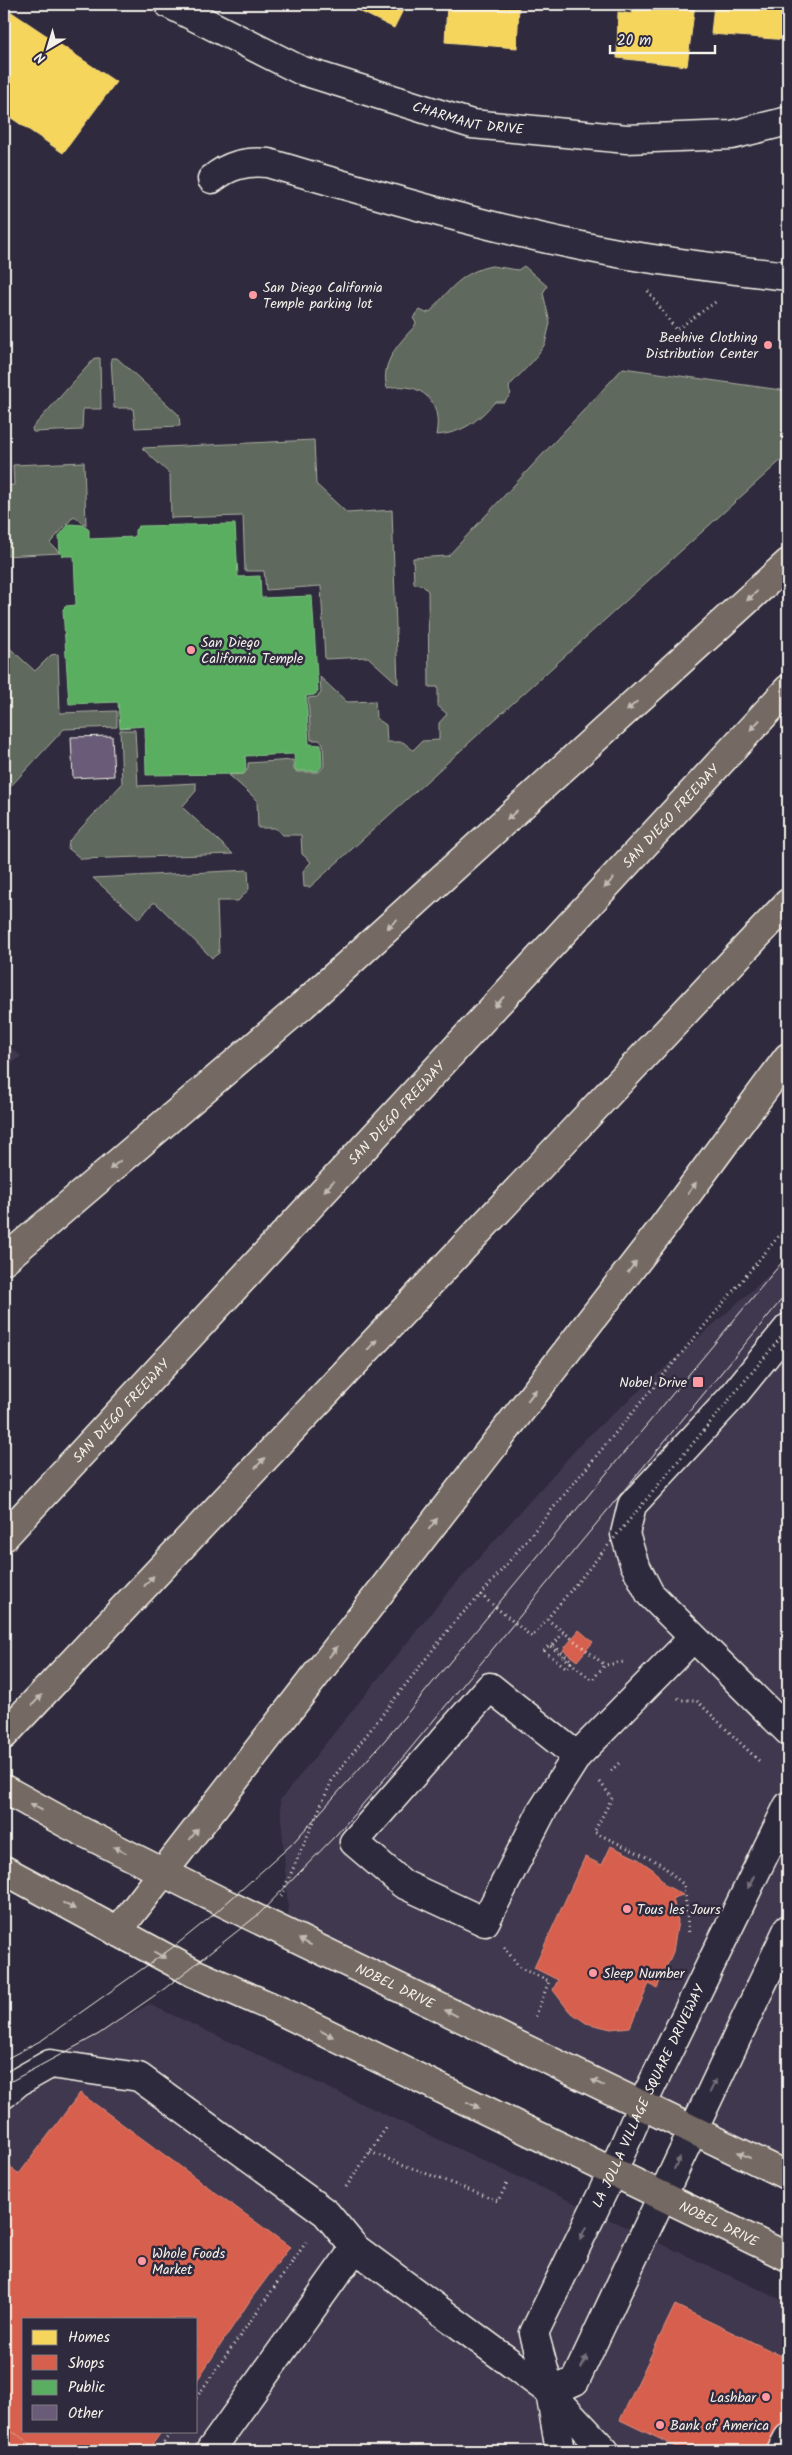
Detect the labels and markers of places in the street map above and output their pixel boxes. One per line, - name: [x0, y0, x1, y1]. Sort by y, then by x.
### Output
- place label: San Diego California Temple parking lot: [263, 277, 383, 315]
- marker: San Diego California Temple parking lot: [247, 289, 259, 301]
- place label: Beehive Clothing Distribution Center: [646, 327, 759, 365]
- marker: Beehive Clothing Distribution Center: [762, 339, 774, 351]
- place label: San Diego California Temple: [201, 632, 304, 670]
- marker: San Diego California Temple: [185, 644, 197, 656]
- place label: Nobel Drive: [619, 1372, 688, 1394]
- marker: Nobel Drive: [691, 1375, 705, 1389]
- place label: Tous les Jours: [637, 1899, 721, 1921]
- marker: Tous les Jours: [621, 1903, 633, 1915]
- place label: Sleep Number: [603, 1963, 686, 1985]
- marker: Sleep Number: [587, 1967, 599, 1979]
- place label: Whole Foods Market: [152, 2243, 225, 2281]
- marker: Whole Foods Market: [136, 2255, 148, 2267]
- place label: Lashbar: [710, 2387, 757, 2409]
- marker: Lashbar: [760, 2391, 772, 2403]
- place label: Bank of America: [670, 2415, 769, 2437]
- marker: Bank of America: [654, 2419, 666, 2431]

